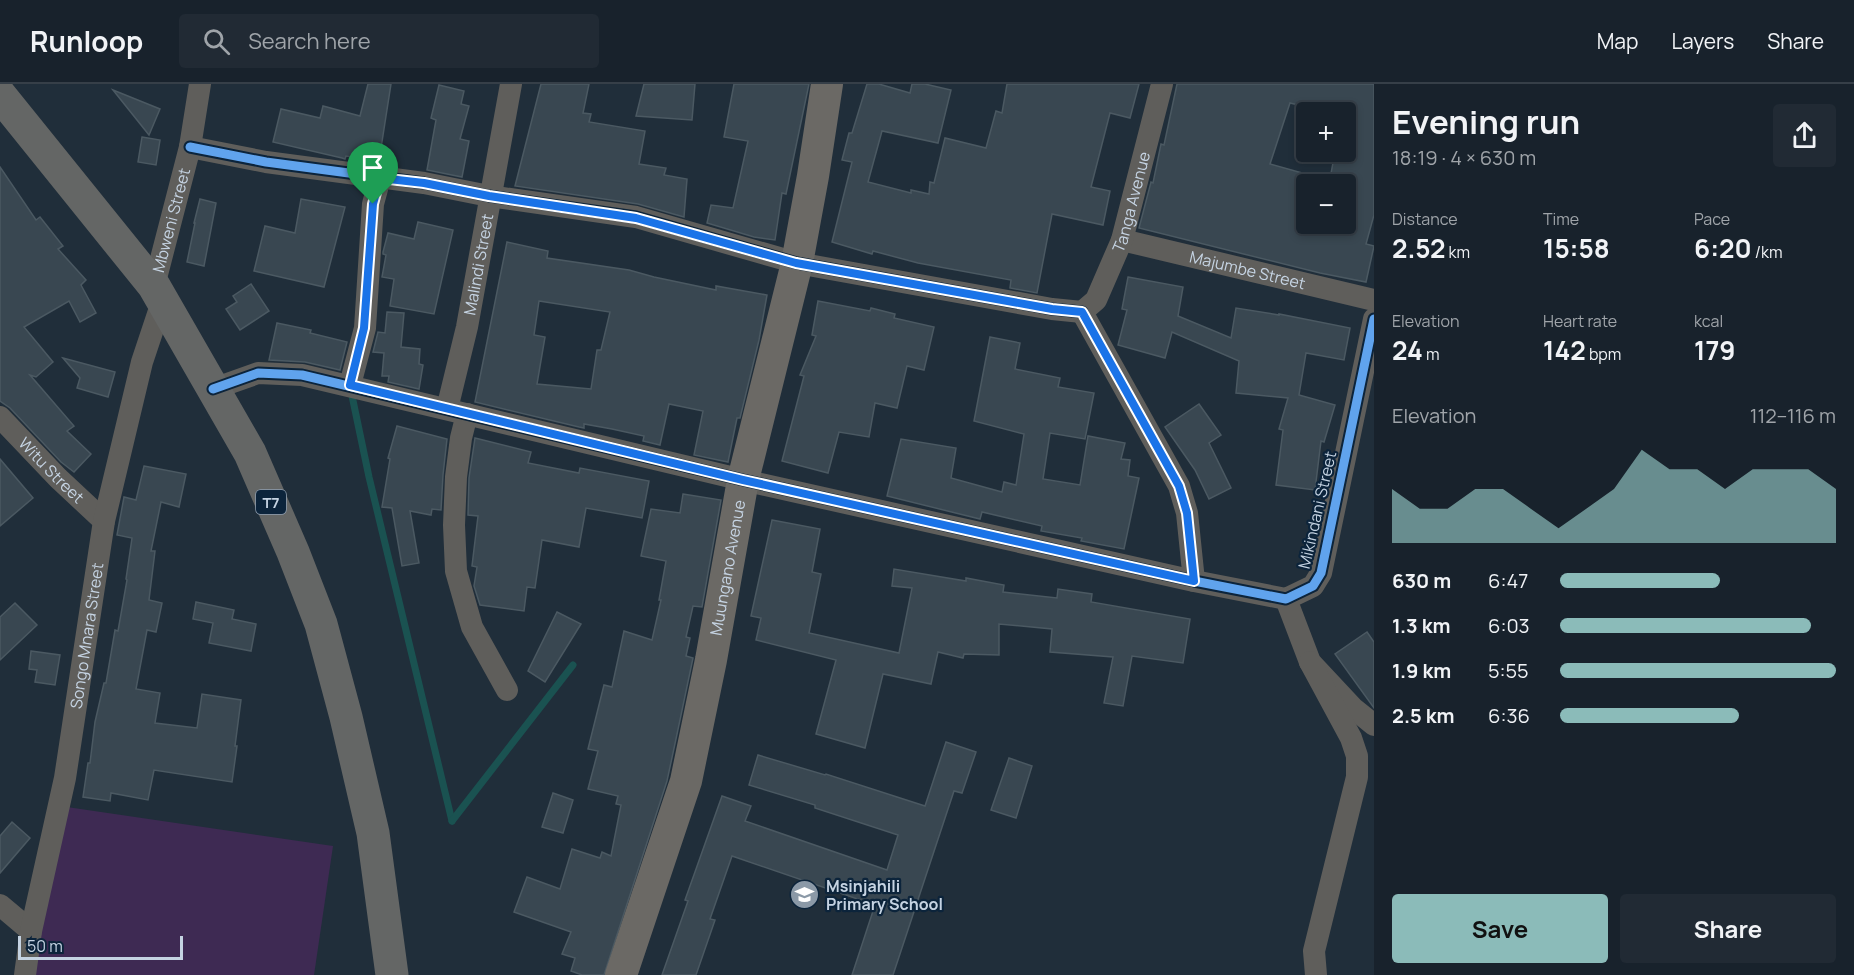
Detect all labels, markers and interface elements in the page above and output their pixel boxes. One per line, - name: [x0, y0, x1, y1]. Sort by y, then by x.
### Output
- search box: [179, 14, 599, 68]
- text: Runloop: [30, 22, 143, 60]
- icon: search: [200, 25, 233, 58]
- text: Search here: [248, 26, 371, 56]
- text: Map: [1597, 27, 1638, 55]
- text: Layers: [1671, 27, 1734, 55]
- text: Share: [1767, 27, 1824, 55]
- text: Evening run: [1392, 99, 1580, 144]
- map controls: [1296, 102, 1356, 234]
- button: +: [1296, 102, 1356, 162]
- button: share: [1773, 104, 1836, 167]
- pin: [347, 142, 398, 204]
- text: 18:19 · 4 × 630 m: [1392, 144, 1536, 171]
- street label: Tanga Avenue: [1107, 149, 1155, 256]
- icon: arrive: [356, 151, 389, 184]
- street label: Mbweni Street: [147, 166, 195, 275]
- button: −: [1296, 174, 1356, 234]
- text: Distance: [1392, 208, 1458, 230]
- text: Time: [1543, 208, 1579, 230]
- text: Pace: [1694, 208, 1730, 230]
- street label: Malindi Street: [458, 212, 498, 317]
- text: 2.52: [1392, 230, 1445, 266]
- text: 15:58: [1543, 230, 1610, 266]
- text: 6:20: [1694, 230, 1752, 266]
- text: km: [1445, 241, 1470, 263]
- text: /km: [1752, 241, 1783, 263]
- street label: Majumbe Street: [1187, 245, 1308, 294]
- text: Elevation: [1392, 310, 1460, 332]
- text: Heart rate: [1543, 310, 1617, 332]
- text: kcal: [1694, 310, 1723, 332]
- text: 24: [1392, 332, 1423, 368]
- text: 142: [1543, 332, 1586, 368]
- text: 179: [1694, 332, 1735, 368]
- text: m: [1423, 343, 1440, 365]
- text: bpm: [1586, 343, 1621, 365]
- text: Elevation: [1392, 402, 1476, 429]
- text: 112–116 m: [1750, 402, 1836, 429]
- street label: Witu Street: [14, 432, 89, 508]
- street label: Mikindani Street: [1293, 449, 1341, 571]
- road number: T7: [256, 490, 286, 514]
- street label: Muungano Avenue: [705, 498, 750, 637]
- street label: Songo Mnara Street: [65, 561, 109, 710]
- text: 630 m: [1392, 567, 1451, 594]
- text: 6:47: [1488, 567, 1528, 594]
- text: 1.3 km: [1392, 612, 1450, 639]
- text: 6:03: [1488, 612, 1530, 639]
- text: 1.9 km: [1392, 657, 1451, 684]
- text: 5:55: [1488, 657, 1529, 684]
- text: 2.5 km: [1392, 702, 1454, 729]
- text: 6:36: [1488, 702, 1530, 729]
- place label: Msinjahili Primary School: [826, 875, 943, 915]
- school or university icon: Msinjahili Primary School: [789, 879, 821, 911]
- button: Save: [1392, 894, 1608, 963]
- button: Share: [1620, 894, 1836, 963]
- scale bar: [18, 933, 183, 960]
- text: 50 m: [27, 935, 63, 957]

